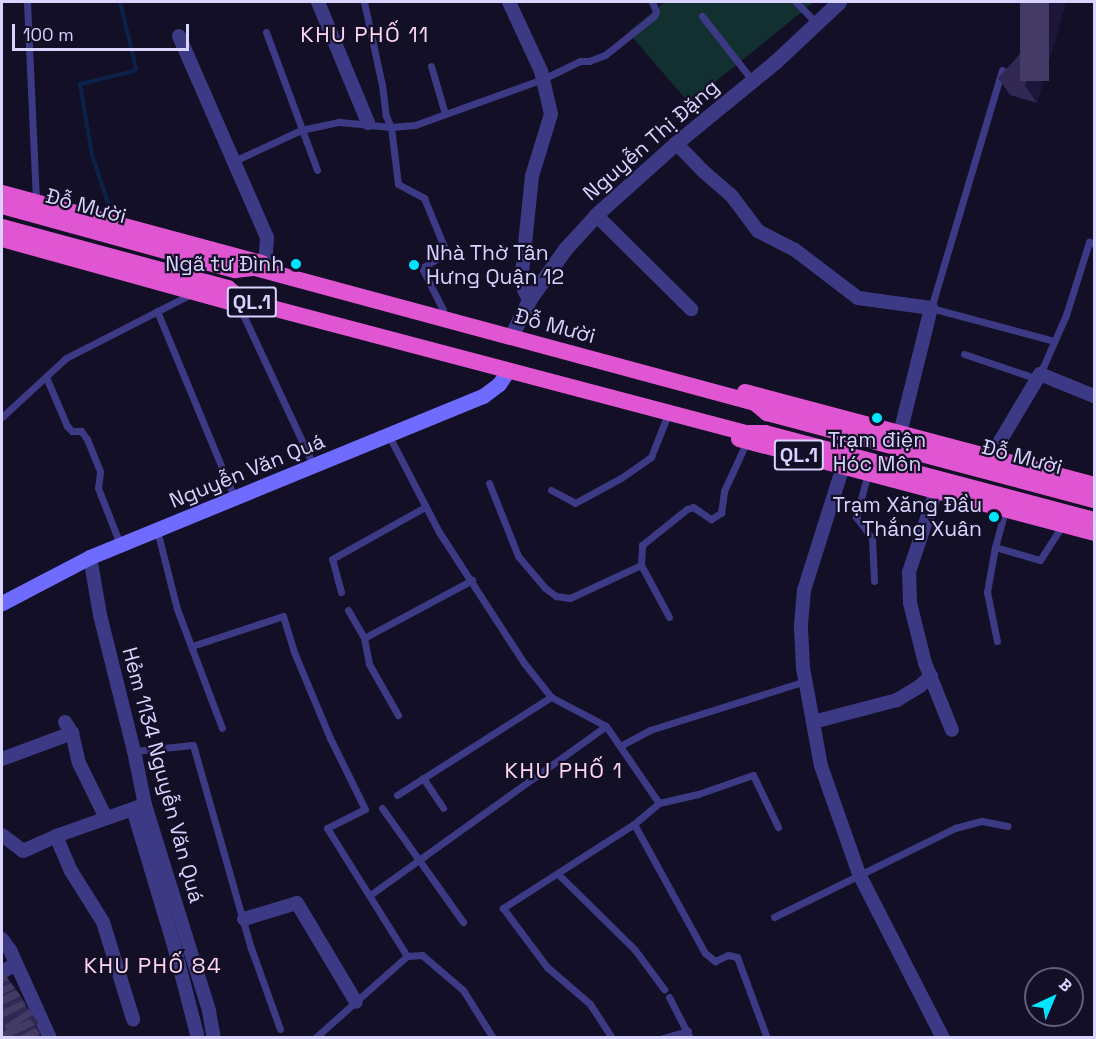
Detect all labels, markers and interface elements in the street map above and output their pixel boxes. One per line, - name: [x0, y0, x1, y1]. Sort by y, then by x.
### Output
- scale bar: [15, 12, 192, 50]
- district label: KHU PHỐ 11: [300, 22, 430, 48]
- text: 100 m: [23, 23, 74, 46]
- street label: Nguyễn Thị Đặng: [578, 74, 724, 206]
- street label: Đỗ Mười: [43, 183, 129, 229]
- place label: Nhà Thờ Tân Hưng Quận 12: [426, 240, 564, 290]
- place label: Ngã tư Đình: [165, 251, 284, 277]
- marker: Ngã tư Đình: [289, 257, 303, 271]
- marker: Nhà Thờ Tân Hưng Quận 12: [407, 258, 421, 272]
- road number: QL.1: [226, 285, 278, 319]
- street label: Đỗ Mười: [512, 303, 598, 349]
- marker: Trạm điện Hóc Môn: [870, 411, 884, 425]
- place label: Trạm điện Hóc Môn: [828, 427, 926, 477]
- street label: Nguyễn Văn Quá: [166, 428, 328, 514]
- street label: Đỗ Mười: [979, 434, 1065, 480]
- road number: QL.1: [774, 438, 824, 472]
- place label: Trạm Xăng Đầu Thắng Xuân: [832, 492, 982, 542]
- marker: Trạm Xăng Đầu Thắng Xuân: [987, 510, 1001, 524]
- street label: Hẻm 1134 Nguyễn Văn Quá: [117, 644, 209, 906]
- district label: KHU PHỐ 1: [505, 758, 623, 784]
- district label: KHU PHỐ 84: [84, 953, 222, 979]
- north arrow: [1024, 967, 1084, 1027]
- text: B: [1054, 974, 1077, 996]

